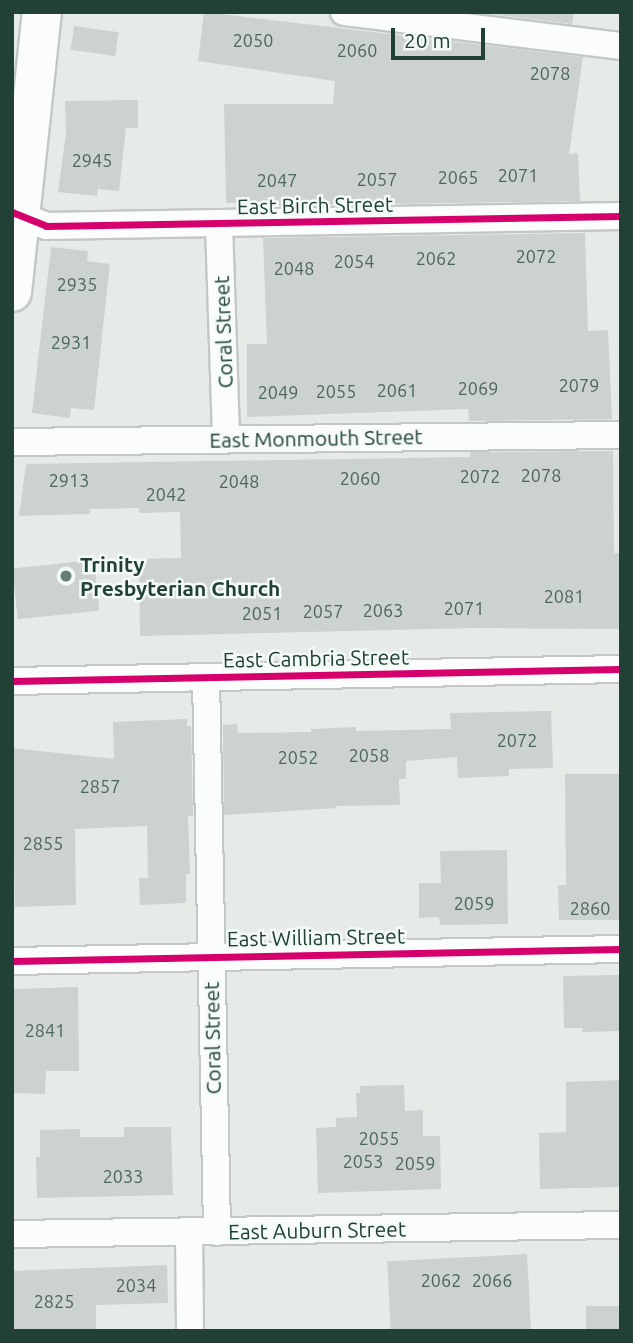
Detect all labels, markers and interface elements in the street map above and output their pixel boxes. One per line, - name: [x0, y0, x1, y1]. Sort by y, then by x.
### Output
- scale bar: [395, 14, 490, 58]
- text: 20 m: [404, 28, 451, 52]
- house number: 2050: [233, 29, 273, 51]
- house number: 2060: [337, 39, 377, 61]
- house number: 2078: [530, 62, 570, 84]
- house number: 2945: [72, 149, 112, 171]
- house number: 2071: [498, 164, 538, 186]
- house number: 2065: [438, 166, 478, 188]
- house number: 2057: [357, 168, 397, 190]
- house number: 2047: [257, 169, 297, 191]
- street label: East Birch Street: [237, 191, 393, 219]
- house number: 2072: [516, 245, 556, 267]
- house number: 2062: [416, 247, 456, 269]
- house number: 2054: [334, 250, 374, 272]
- house number: 2048: [274, 257, 314, 279]
- house number: 2935: [57, 273, 97, 295]
- street label: Coral Street: [208, 275, 238, 389]
- house number: 2931: [51, 331, 91, 353]
- house number: 2079: [559, 374, 599, 396]
- house number: 2069: [458, 377, 498, 399]
- house number: 2061: [377, 379, 417, 401]
- house number: 2055: [316, 380, 356, 402]
- house number: 2049: [258, 381, 298, 403]
- street label: East Monmouth Street: [209, 424, 423, 452]
- house number: 2078: [521, 464, 561, 486]
- house number: 2072: [460, 465, 500, 487]
- house number: 2060: [340, 467, 380, 489]
- house number: 2913: [49, 469, 89, 491]
- house number: 2048: [219, 470, 259, 492]
- house number: 2042: [146, 483, 186, 505]
- place label: Trinity Presbyterian Church: [80, 551, 280, 601]
- marker: Trinity Presbyterian Church: [58, 568, 74, 584]
- house number: 2081: [544, 585, 584, 607]
- house number: 2071: [444, 597, 484, 619]
- house number: 2063: [363, 599, 403, 621]
- house number: 2057: [303, 600, 343, 622]
- house number: 2051: [242, 602, 282, 624]
- street label: East Cambria Street: [223, 644, 409, 672]
- house number: 2072: [497, 729, 537, 751]
- house number: 2058: [349, 744, 389, 766]
- house number: 2052: [278, 746, 318, 768]
- house number: 2857: [80, 775, 120, 797]
- house number: 2855: [23, 832, 63, 854]
- house number: 2059: [454, 892, 494, 914]
- house number: 2860: [570, 897, 610, 919]
- street label: East William Street: [227, 923, 405, 951]
- street label: Coral Street: [198, 981, 226, 1095]
- house number: 2841: [25, 1019, 65, 1041]
- house number: 2055: [359, 1127, 399, 1149]
- house number: 2053: [343, 1150, 383, 1172]
- house number: 2059: [395, 1152, 435, 1174]
- house number: 2033: [103, 1165, 143, 1187]
- street label: East Auburn Street: [228, 1216, 406, 1244]
- house number: 2062: [421, 1269, 461, 1291]
- house number: 2066: [472, 1269, 512, 1291]
- house number: 2034: [116, 1274, 156, 1296]
- house number: 2825: [34, 1290, 74, 1312]

